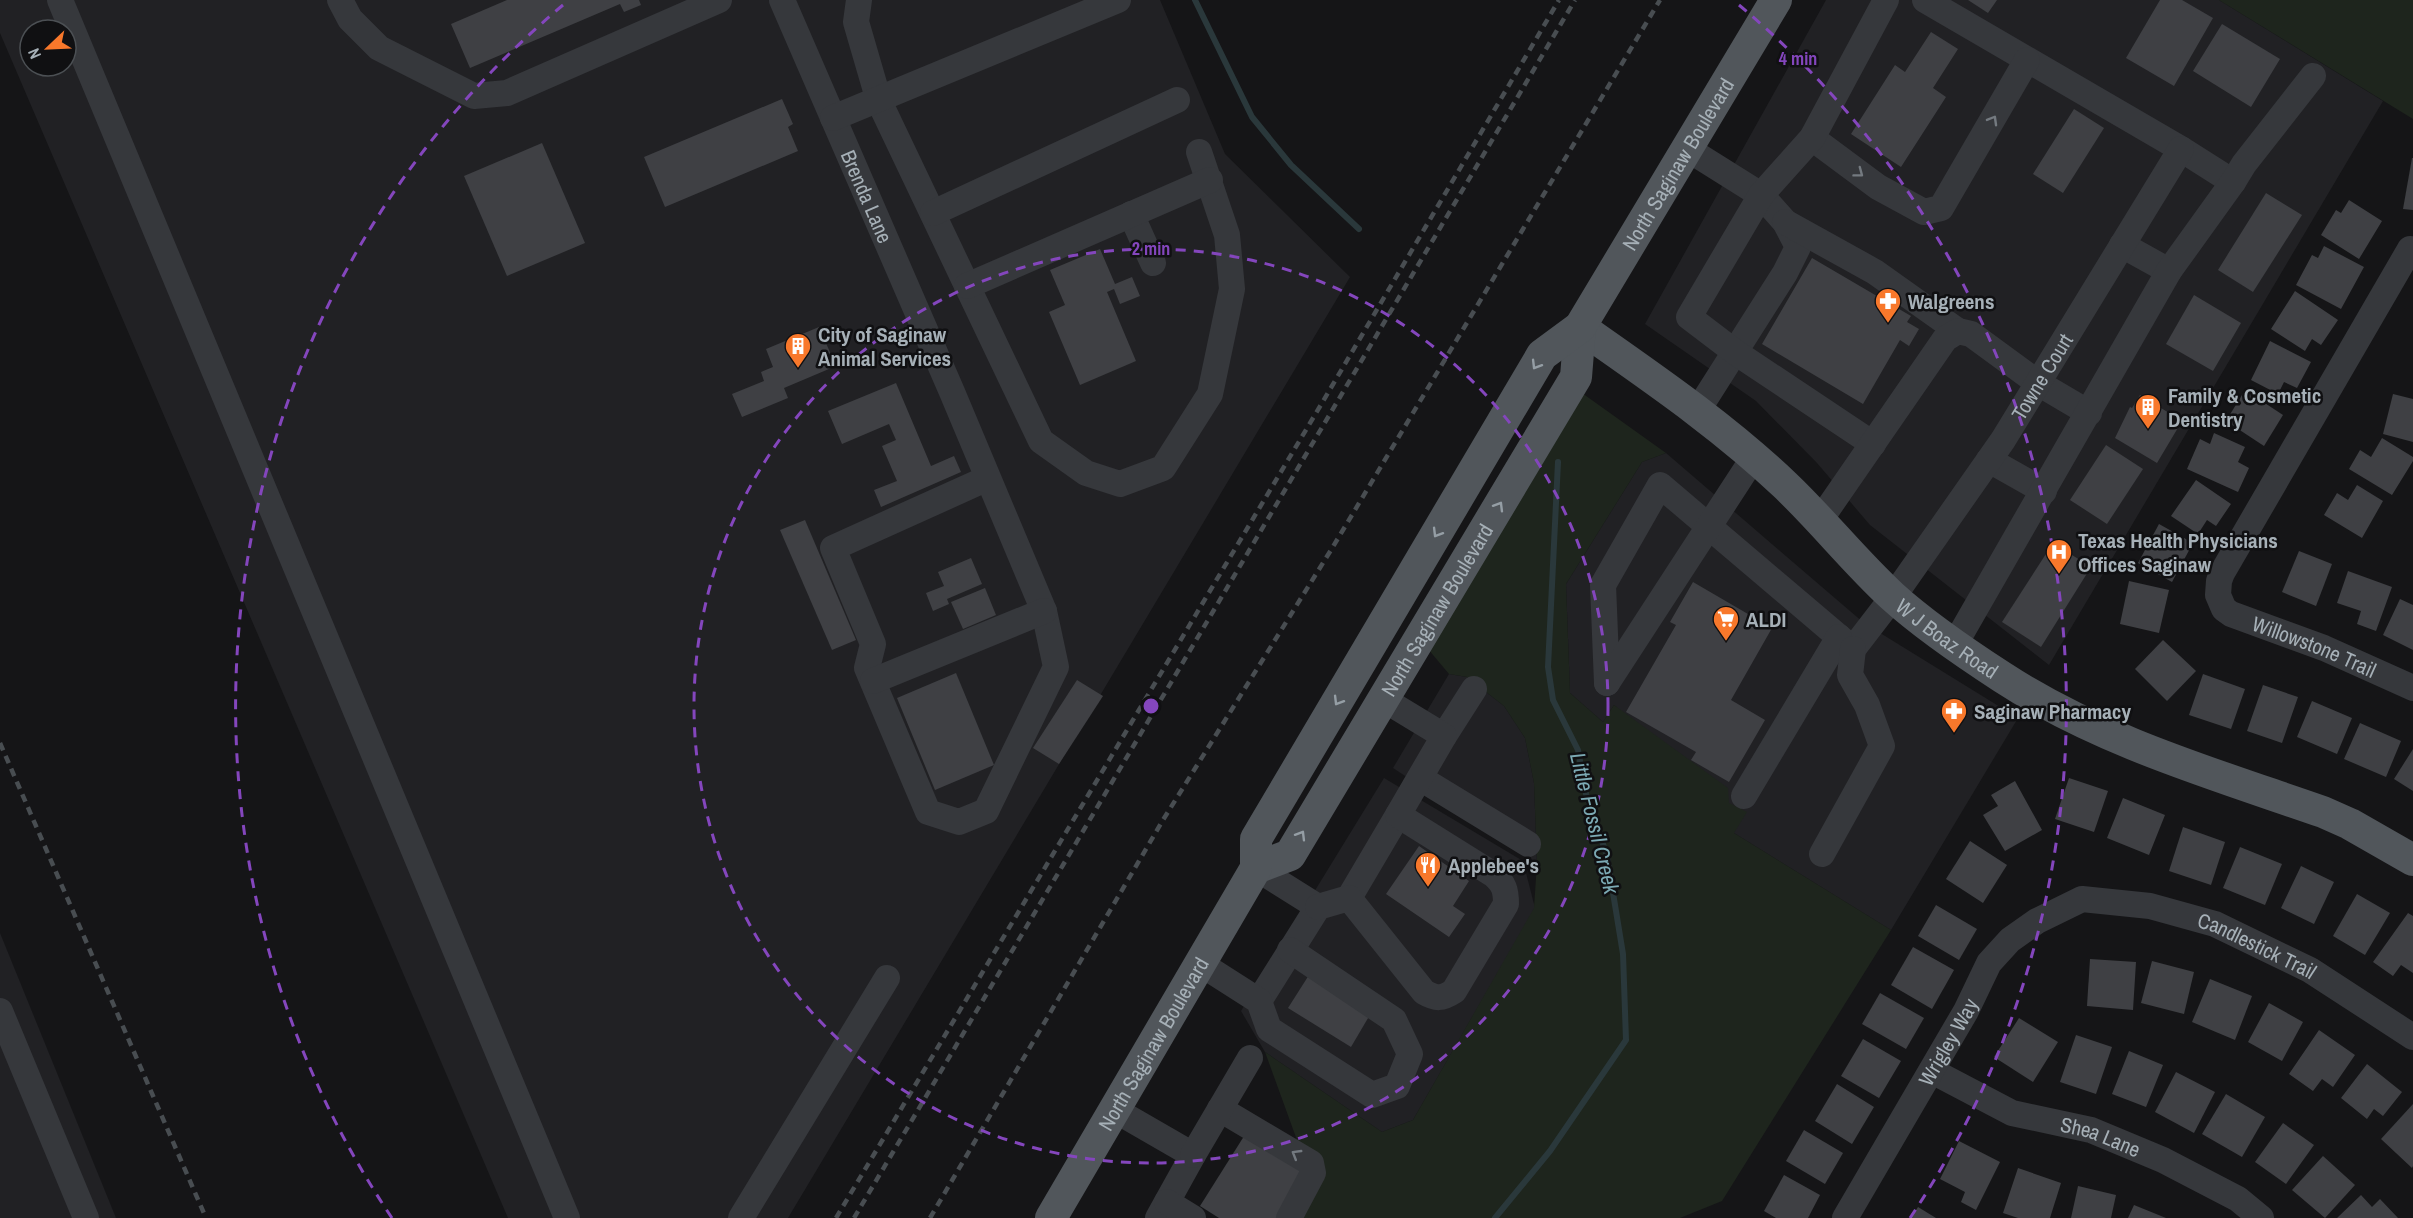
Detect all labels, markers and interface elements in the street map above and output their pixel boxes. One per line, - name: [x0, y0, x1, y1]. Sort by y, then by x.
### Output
- north arrow: [18, 18, 78, 78]
- text: N: [22, 45, 46, 63]
- text: 4 min: [1779, 46, 1817, 71]
- street label: North Saginaw Boulevard: [1615, 72, 1741, 256]
- one-way arrow: [1986, 116, 1997, 126]
- street label: Brenda Lane: [834, 145, 900, 247]
- one-way arrow: [1852, 166, 1863, 177]
- text: 2 min: [1132, 236, 1170, 261]
- pharmacy icon: Walgreens: [1873, 286, 1903, 324]
- place label: Walgreens: [1908, 287, 1994, 316]
- place label: City of Saginaw Animal Services: [818, 320, 951, 373]
- street label: Towne Court: [2004, 328, 2079, 425]
- building icon: City of Saginaw Animal Services: [783, 331, 813, 369]
- one-way arrow: [1532, 359, 1543, 369]
- place label: Family & Cosmetic Dentistry: [2168, 381, 2321, 434]
- building icon: Family & Cosmetic Dentistry: [2133, 392, 2163, 430]
- one-way arrow: [1491, 502, 1503, 512]
- street label: North Saginaw Boulevard: [1374, 518, 1499, 702]
- place label: Texas Health Physicians Offices Saginaw: [2078, 526, 2278, 579]
- one-way arrow: [1433, 527, 1444, 537]
- hospital icon: Texas Health Physicians Offices Saginaw: [2044, 537, 2074, 575]
- street label: W J Boaz Road: [1890, 591, 2004, 685]
- supermarket icon: ALDI: [1711, 604, 1741, 642]
- place label: ALDI: [1746, 605, 1786, 634]
- street label: Willowstone Trail: [2248, 609, 2381, 684]
- one-way arrow: [1333, 695, 1345, 705]
- centre of rings: [1141, 696, 1161, 716]
- pharmacy icon: Saginaw Pharmacy: [1939, 696, 1969, 734]
- place label: Saginaw Pharmacy: [1974, 697, 2131, 726]
- water label: Little Fossil Creek: [1563, 749, 1627, 898]
- one-way arrow: [1294, 831, 1306, 841]
- restaurant icon: Applebee's: [1413, 850, 1443, 888]
- place label: Applebee's: [1448, 851, 1539, 880]
- street label: Candlestick Trail: [2195, 905, 2323, 985]
- street label: North Saginaw Boulevard: [1091, 952, 1215, 1136]
- street label: Wrigley Way: [1911, 993, 1985, 1091]
- street label: Shea Lane: [2058, 1109, 2145, 1164]
- one-way arrow: [1292, 1149, 1302, 1161]

